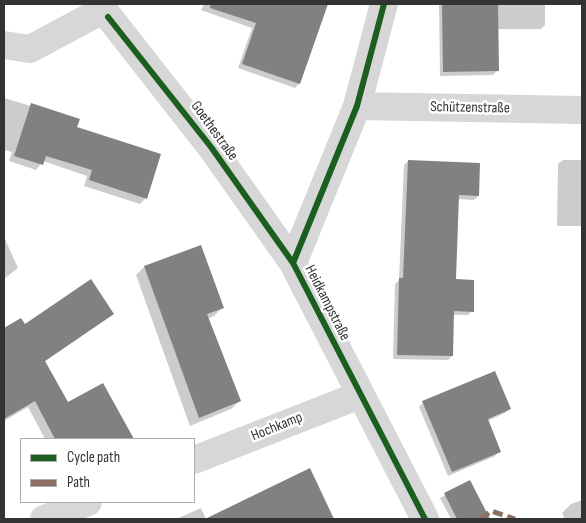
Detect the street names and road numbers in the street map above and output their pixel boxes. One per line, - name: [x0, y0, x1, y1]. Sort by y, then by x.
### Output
- street label: Goethestraße: [186, 98, 242, 164]
- street label: Schützenstraße: [430, 98, 510, 118]
- street label: Heidkampstraße: [300, 262, 354, 344]
- street label: Hochkamp: [249, 409, 305, 445]

